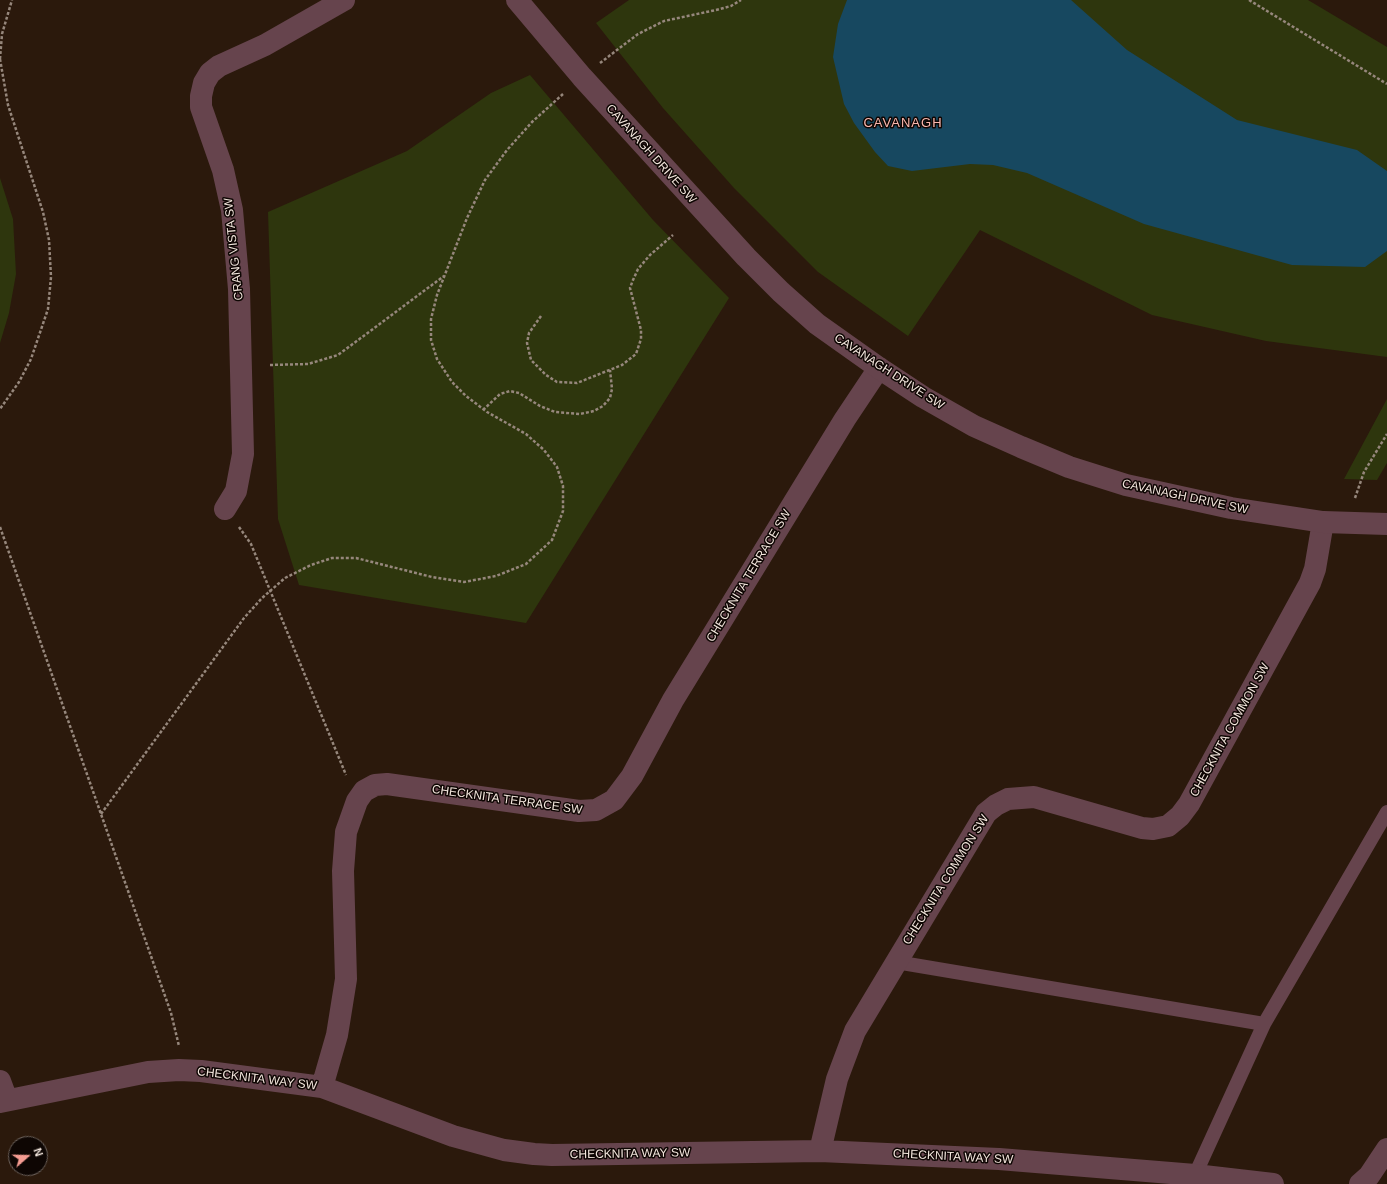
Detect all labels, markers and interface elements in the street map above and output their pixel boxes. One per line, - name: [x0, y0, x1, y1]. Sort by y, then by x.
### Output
- street label: CAVANAGH DRIVE SW: [603, 102, 699, 206]
- district label: CAVANAGH: [863, 115, 943, 131]
- street label: CRANG VISTA SW: [221, 197, 247, 301]
- street label: CAVANAGH DRIVE SW: [831, 331, 947, 413]
- street label: CAVANAGH DRIVE SW: [1121, 477, 1249, 517]
- street label: CHECKNITA TERRACE SW: [704, 507, 794, 645]
- street label: CHECKNITA COMMON SW: [1187, 661, 1273, 799]
- street label: CHECKNITA TERRACE SW: [431, 782, 583, 818]
- street label: CHECKNITA COMMON SW: [900, 812, 992, 948]
- street label: CHECKNITA WAY SW: [196, 1065, 318, 1093]
- north arrow: [8, 1136, 48, 1176]
- text: N: [31, 1146, 45, 1158]
- street label: CHECKNITA WAY SW: [570, 1146, 690, 1162]
- street label: CHECKNITA WAY SW: [892, 1147, 1014, 1167]

